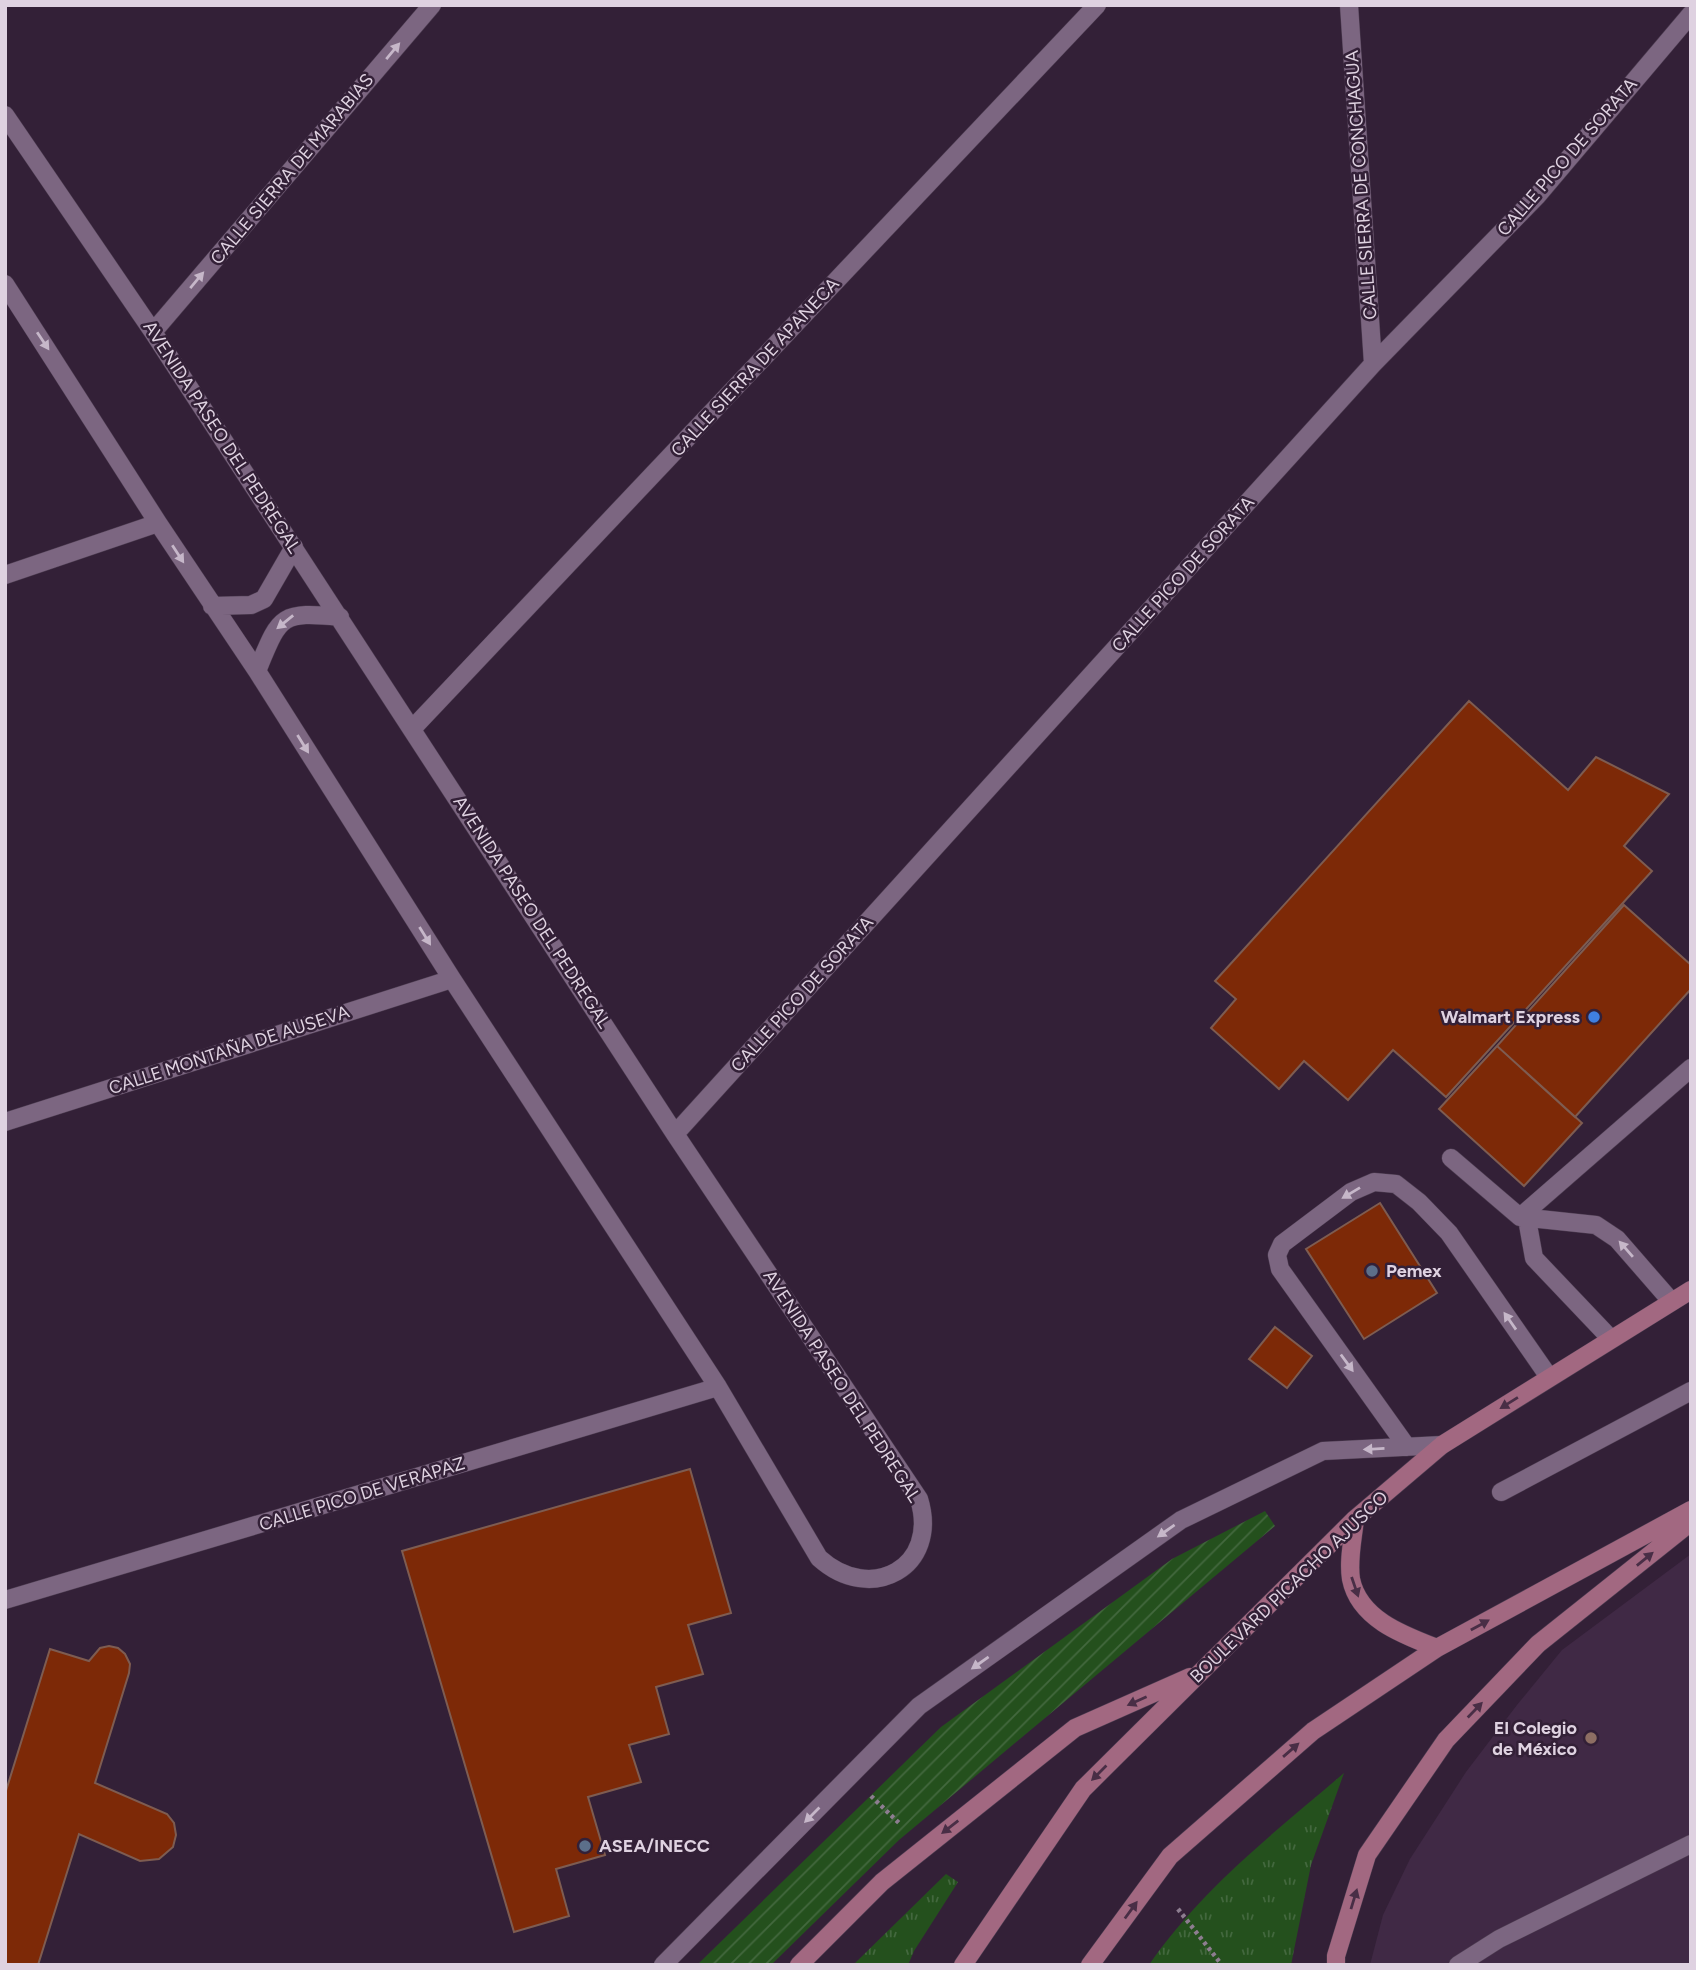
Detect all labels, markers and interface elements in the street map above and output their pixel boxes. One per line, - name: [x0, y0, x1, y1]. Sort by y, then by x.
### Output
- one-way arrow: [385, 42, 401, 60]
- street label: CALLE SIERRA DE CONCHAGUA: [1341, 50, 1381, 320]
- street label: CALLE SIERRA DE MARABIAS: [206, 69, 378, 269]
- street label: CALLE PICO DE SORATA: [1492, 73, 1642, 241]
- one-way arrow: [190, 271, 205, 289]
- street label: CALLE SIERRA DE APANECA: [666, 273, 844, 461]
- street label: AVENIDA PASEO DEL PEDREGAL: [139, 317, 306, 558]
- one-way arrow: [36, 332, 50, 350]
- street label: CALLE PICO DE SORATA: [1107, 491, 1259, 657]
- one-way arrow: [171, 544, 184, 564]
- one-way arrow: [277, 615, 295, 630]
- one-way arrow: [297, 734, 310, 753]
- street label: AVENIDA PASEO DEL PEDREGAL: [449, 792, 616, 1033]
- street label: CALLE PICO DE SORATA: [726, 911, 878, 1077]
- one-way arrow: [419, 926, 432, 945]
- street label: CALLE MONTAÑA DE AUSEVA: [106, 1001, 352, 1099]
- place label: Walmart Express: [1441, 1006, 1581, 1028]
- marker: Walmart Express: [1586, 1009, 1602, 1025]
- one-way arrow: [1341, 1187, 1361, 1200]
- one-way arrow: [1619, 1241, 1634, 1258]
- place label: Pemex: [1386, 1260, 1442, 1282]
- marker: Pemex: [1364, 1263, 1380, 1279]
- street label: AVENIDA PASEO DEL PEDREGAL: [759, 1266, 926, 1507]
- one-way arrow: [1503, 1312, 1517, 1330]
- one-way arrow: [1340, 1354, 1354, 1372]
- one-way arrow: [1499, 1396, 1519, 1409]
- one-way arrow: [1362, 1443, 1384, 1454]
- street label: CALLE PICO DE VERAPAZ: [256, 1452, 468, 1536]
- street label: BOULEVARD PICACHO AJUSCO: [1185, 1486, 1393, 1688]
- one-way arrow: [1157, 1524, 1175, 1538]
- one-way arrow: [1635, 1551, 1653, 1566]
- one-way arrow: [1350, 1576, 1361, 1597]
- one-way arrow: [1471, 1619, 1491, 1631]
- one-way arrow: [971, 1656, 989, 1670]
- one-way arrow: [1127, 1695, 1147, 1707]
- one-way arrow: [1467, 1702, 1483, 1719]
- place label: El Colegio de México: [1492, 1717, 1577, 1760]
- marker: El Colegio de México: [1583, 1730, 1599, 1746]
- one-way arrow: [1283, 1743, 1300, 1758]
- one-way arrow: [1091, 1764, 1108, 1780]
- one-way arrow: [804, 1806, 820, 1823]
- one-way arrow: [941, 1820, 959, 1835]
- place label: ASEA/INECC: [599, 1835, 710, 1857]
- marker: ASEA/INECC: [577, 1838, 593, 1854]
- one-way arrow: [1349, 1888, 1359, 1909]
- one-way arrow: [1124, 1901, 1138, 1919]

